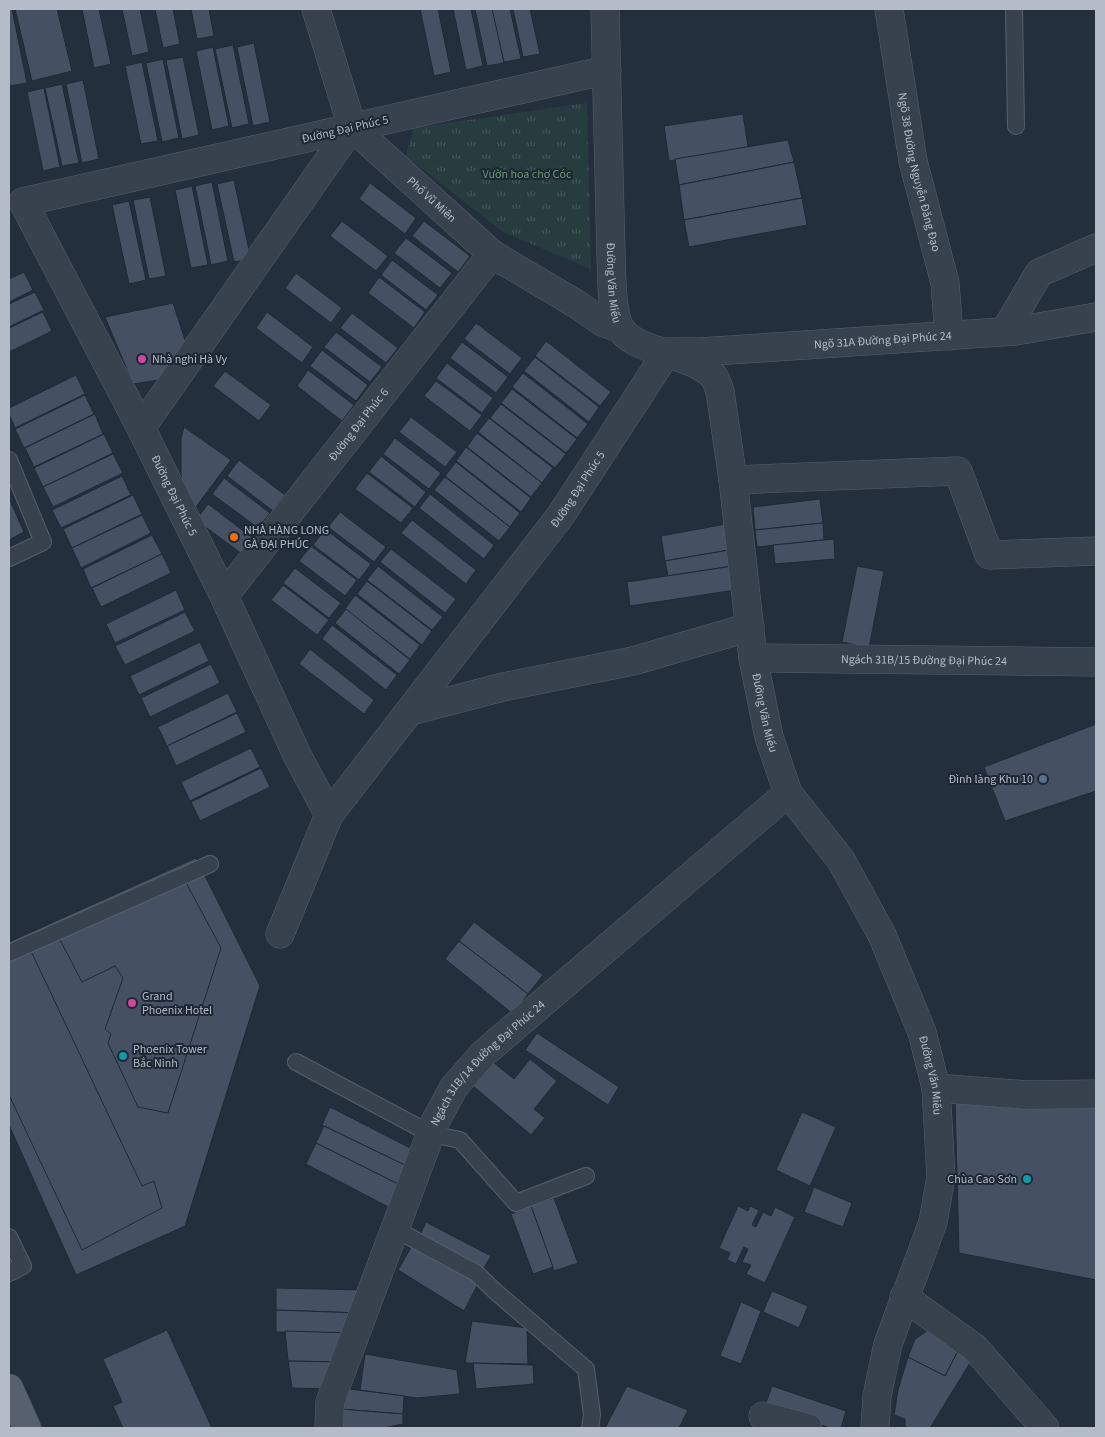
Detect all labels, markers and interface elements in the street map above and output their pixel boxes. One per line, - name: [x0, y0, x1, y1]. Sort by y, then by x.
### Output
- street label: Ngõ 38 Đường Nguyễn Đăng Đạo: [893, 91, 944, 254]
- street label: Đường Đại Phúc 5: [300, 111, 390, 148]
- park label: Vườn hoa chợ Cóc: [483, 166, 572, 183]
- street label: Phố Vũ Miên: [403, 173, 460, 227]
- street label: Đường Văn Miếu: [602, 242, 625, 325]
- street label: Ngõ 31A Đường Đại Phúc 24: [814, 327, 952, 353]
- place label: Nhà nghỉ Hà Vy: [152, 351, 228, 368]
- marker: Nhà nghỉ Hà Vy: [136, 353, 148, 365]
- street label: Đường Đại Phúc 6: [325, 385, 393, 465]
- street label: Đường Đại Phúc 5: [546, 448, 609, 531]
- street label: Đường Đại Phúc 5: [147, 452, 201, 539]
- place label: NHÀ HÀNG LONG GÀ ĐẠI PHÚC: [244, 522, 329, 553]
- marker: NHÀ HÀNG LONG GÀ ĐẠI PHÚC: [228, 531, 240, 543]
- street label: Ngách 31B/15 Đường Đại Phúc 24: [841, 651, 1007, 670]
- street label: Đường Văn Miếu: [747, 672, 782, 755]
- place label: Đình làng Khu 10: [948, 771, 1033, 788]
- marker: Đình làng Khu 10: [1037, 773, 1049, 785]
- place label: Grand Phoenix Hotel: [142, 988, 212, 1019]
- street label: Ngách 31B/14 Đường Đại Phúc 24: [426, 996, 549, 1129]
- marker: Grand Phoenix Hotel: [126, 997, 138, 1009]
- street label: Đường Văn Miếu: [914, 1034, 946, 1115]
- place label: Phoenix Tower Bắc Ninh: [133, 1041, 208, 1072]
- marker: Phoenix Tower Bắc Ninh: [117, 1050, 129, 1062]
- place label: Chùa Cao Sơn: [947, 1171, 1017, 1188]
- marker: Chùa Cao Sơn: [1021, 1173, 1033, 1185]

